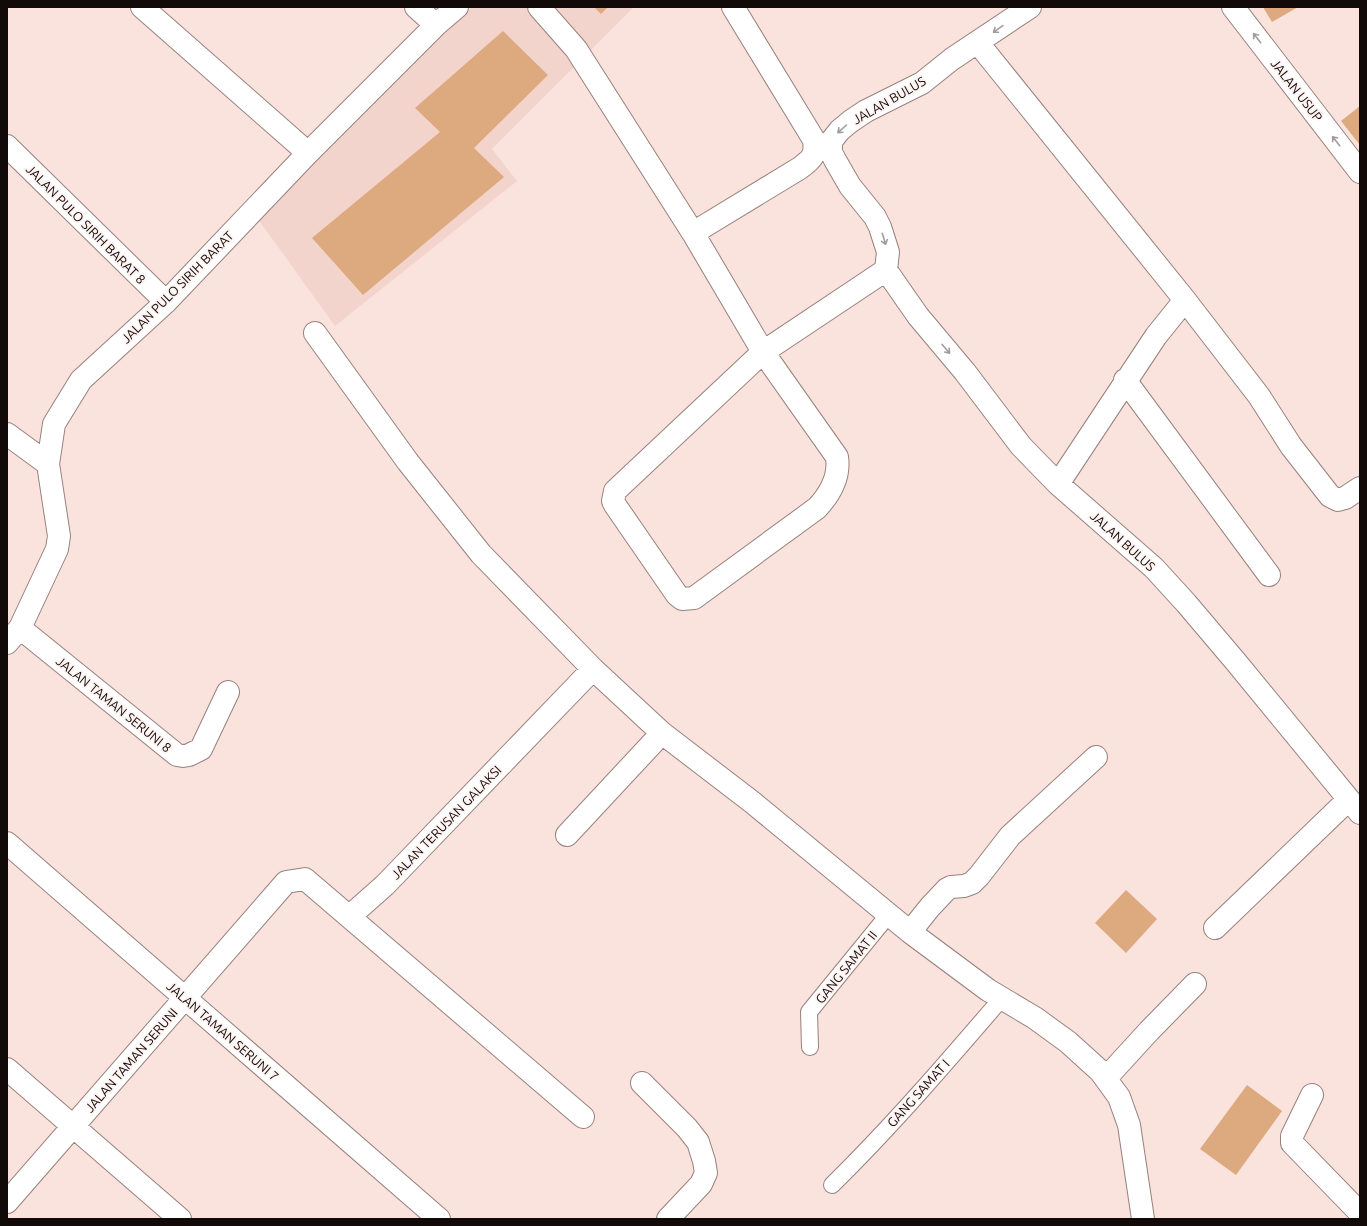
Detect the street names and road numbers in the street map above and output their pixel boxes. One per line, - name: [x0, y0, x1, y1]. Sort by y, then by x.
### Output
- street label: JALAN USUP: [1268, 56, 1326, 124]
- street label: JALAN BULUS: [850, 73, 928, 127]
- street label: JALAN PULO SIRIH BARAT 8: [24, 162, 148, 286]
- street label: JALAN PULO SIRIH BARAT: [118, 228, 236, 346]
- street label: JALAN BULUS: [1088, 508, 1158, 574]
- street label: JALAN TAMAN SERUNI 8: [54, 653, 174, 755]
- street label: JALAN TERUSAN GALAKSI: [388, 762, 504, 882]
- street label: GANG SAMAT II: [813, 928, 879, 1006]
- street label: JALAN TAMAN SERUNI 7: [164, 979, 282, 1083]
- street label: JALAN TAMAN SERUNI: [82, 1005, 180, 1115]
- street label: GANG SAMAT I: [884, 1056, 952, 1130]

